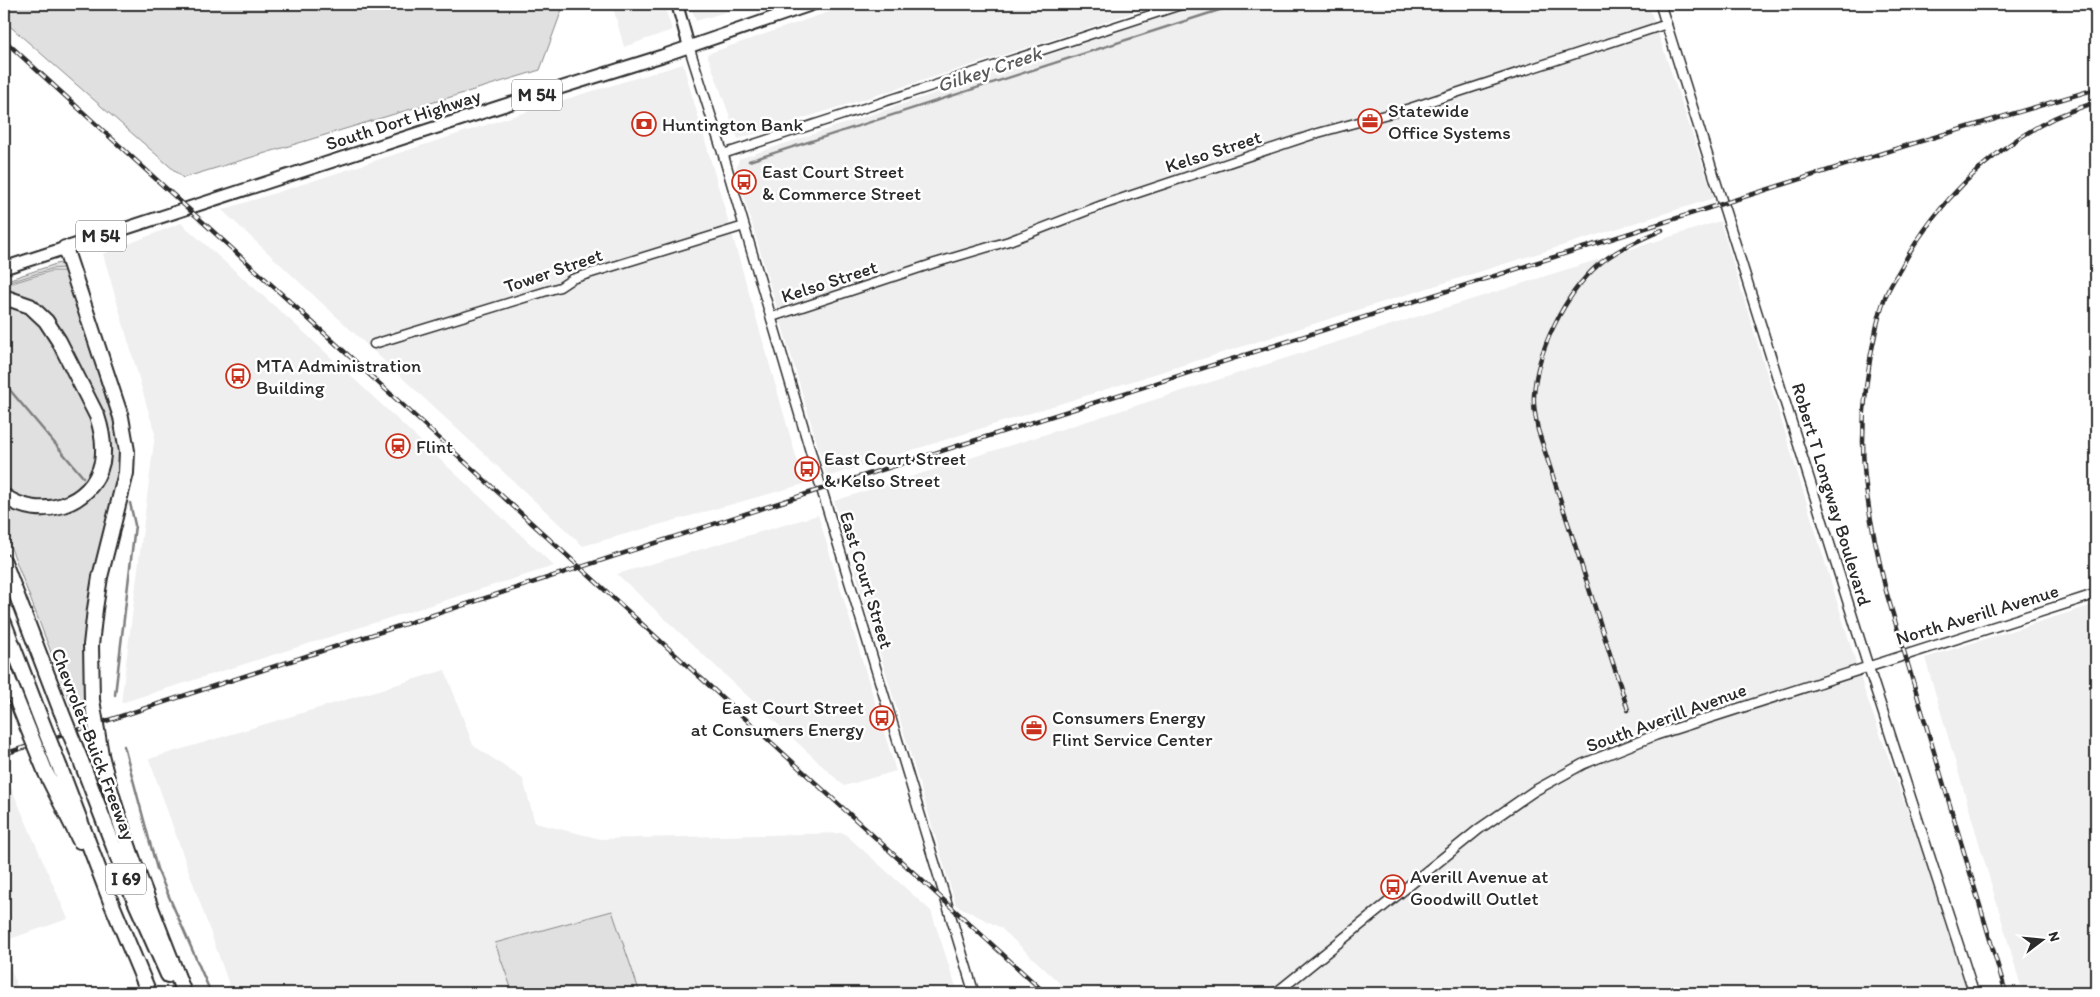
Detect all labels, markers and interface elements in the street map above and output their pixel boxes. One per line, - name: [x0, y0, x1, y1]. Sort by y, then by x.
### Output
- water label: Gilkey Creek: [934, 40, 1046, 97]
- road number: M 54: [512, 80, 562, 110]
- street label: South Dort Highway: [323, 84, 484, 155]
- place label: Statewide Office Systems: [1388, 99, 1511, 144]
- office icon: Statewide Office Systems: [1357, 108, 1383, 134]
- bank icon: Huntington Bank: [631, 111, 657, 137]
- place label: Huntington Bank: [662, 113, 804, 136]
- street label: Kelso Street: [1162, 125, 1264, 178]
- place label: East Court Street & Commerce Street: [762, 160, 921, 205]
- bus stop icon: East Court Street & Commerce Street: [731, 169, 757, 195]
- road number: M 54: [76, 220, 126, 252]
- street label: Tower Street: [501, 243, 605, 298]
- street label: Kelso Street: [778, 255, 880, 308]
- place label: MTA Administration Building: [256, 354, 421, 399]
- bus stop icon: MTA Administration Building: [225, 363, 251, 389]
- street label: Robert T Longway Boulevard: [1787, 380, 1876, 608]
- station icon: Flint: [385, 433, 411, 459]
- place label: Flint: [416, 435, 453, 458]
- place label: East Court Street & Kelso Street: [824, 447, 966, 492]
- bus stop icon: East Court Street & Kelso Street: [794, 456, 820, 482]
- street label: East Court Street: [835, 509, 898, 651]
- street label: North Averill Avenue: [1893, 579, 2061, 650]
- street label: Chevrolet-Buick Freeway: [46, 645, 141, 844]
- street label: South Averill Avenue: [1583, 678, 1749, 757]
- place label: East Court Street at Consumers Energy: [691, 696, 864, 741]
- bus stop icon: East Court Street at Consumers Energy: [869, 705, 895, 731]
- place label: Consumers Energy Flint Service Center: [1052, 706, 1213, 751]
- office icon: Consumers Energy Flint Service Center: [1021, 715, 1047, 741]
- road number: I 69: [106, 864, 146, 894]
- place label: Averill Avenue at Goodwill Outlet: [1410, 865, 1549, 910]
- bus stop icon: Averill Avenue at Goodwill Outlet: [1380, 874, 1406, 900]
- north arrow: [2018, 914, 2068, 964]
- text: N: [2045, 930, 2063, 943]

